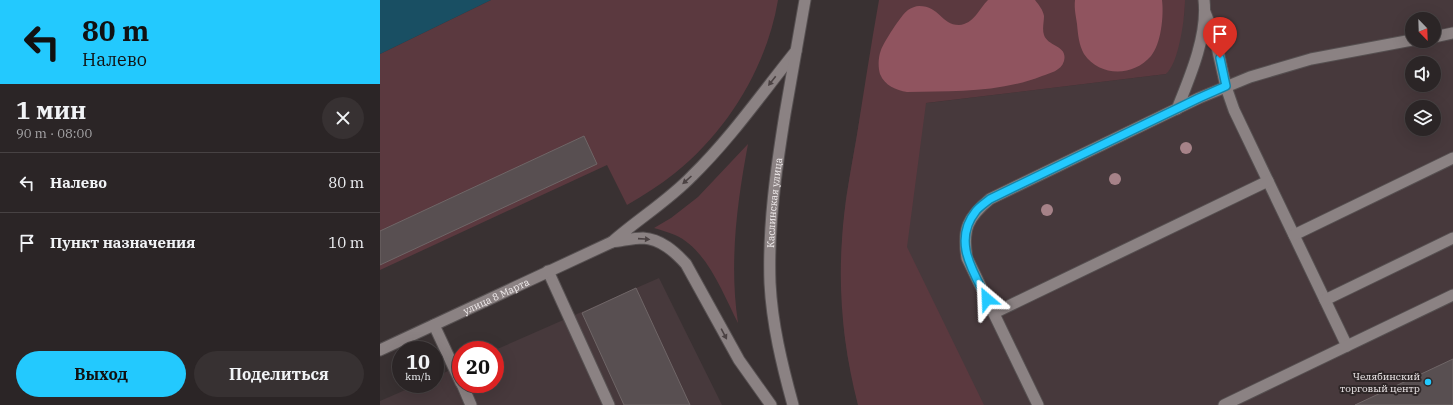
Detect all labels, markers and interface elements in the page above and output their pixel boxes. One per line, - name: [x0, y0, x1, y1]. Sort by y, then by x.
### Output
- text: 80 m: [82, 12, 149, 49]
- north arrow: [1405, 12, 1441, 48]
- map controls: [1405, 12, 1441, 136]
- icon: left: [16, 16, 68, 68]
- pin: [1203, 17, 1237, 58]
- icon: arrive: [1209, 23, 1231, 45]
- text: Налево: [82, 48, 147, 71]
- button: sound: [1405, 56, 1441, 92]
- one-way arrow: [767, 76, 776, 87]
- text: 1 мин: [16, 94, 86, 126]
- button: close: [322, 97, 364, 139]
- button: layers: [1405, 100, 1441, 136]
- text: 90 m · 08:00: [16, 125, 92, 142]
- street label: Каслинская улица: [763, 156, 785, 248]
- icon: left: [16, 172, 38, 194]
- text: Налево: [50, 173, 107, 192]
- text: 80 m: [328, 173, 364, 192]
- one-way arrow: [682, 176, 693, 185]
- icon: arrive: [16, 232, 38, 254]
- text: Пункт назначения: [50, 233, 196, 252]
- text: 10 m: [328, 233, 364, 252]
- one-way arrow: [638, 236, 650, 243]
- street label: улица 8 Марта: [461, 275, 532, 317]
- position arrow: [966, 278, 1008, 320]
- one-way arrow: [720, 328, 727, 340]
- speed limit sign: 20: [452, 341, 504, 393]
- text: 10: [406, 348, 430, 375]
- button: Выход: [16, 351, 186, 397]
- button: Поделиться: [194, 351, 364, 397]
- text: km/h: [405, 370, 431, 383]
- place label: Челябинский торговый центр: [1340, 370, 1420, 395]
- marker: Челябинский торговый центр: [1423, 377, 1433, 387]

